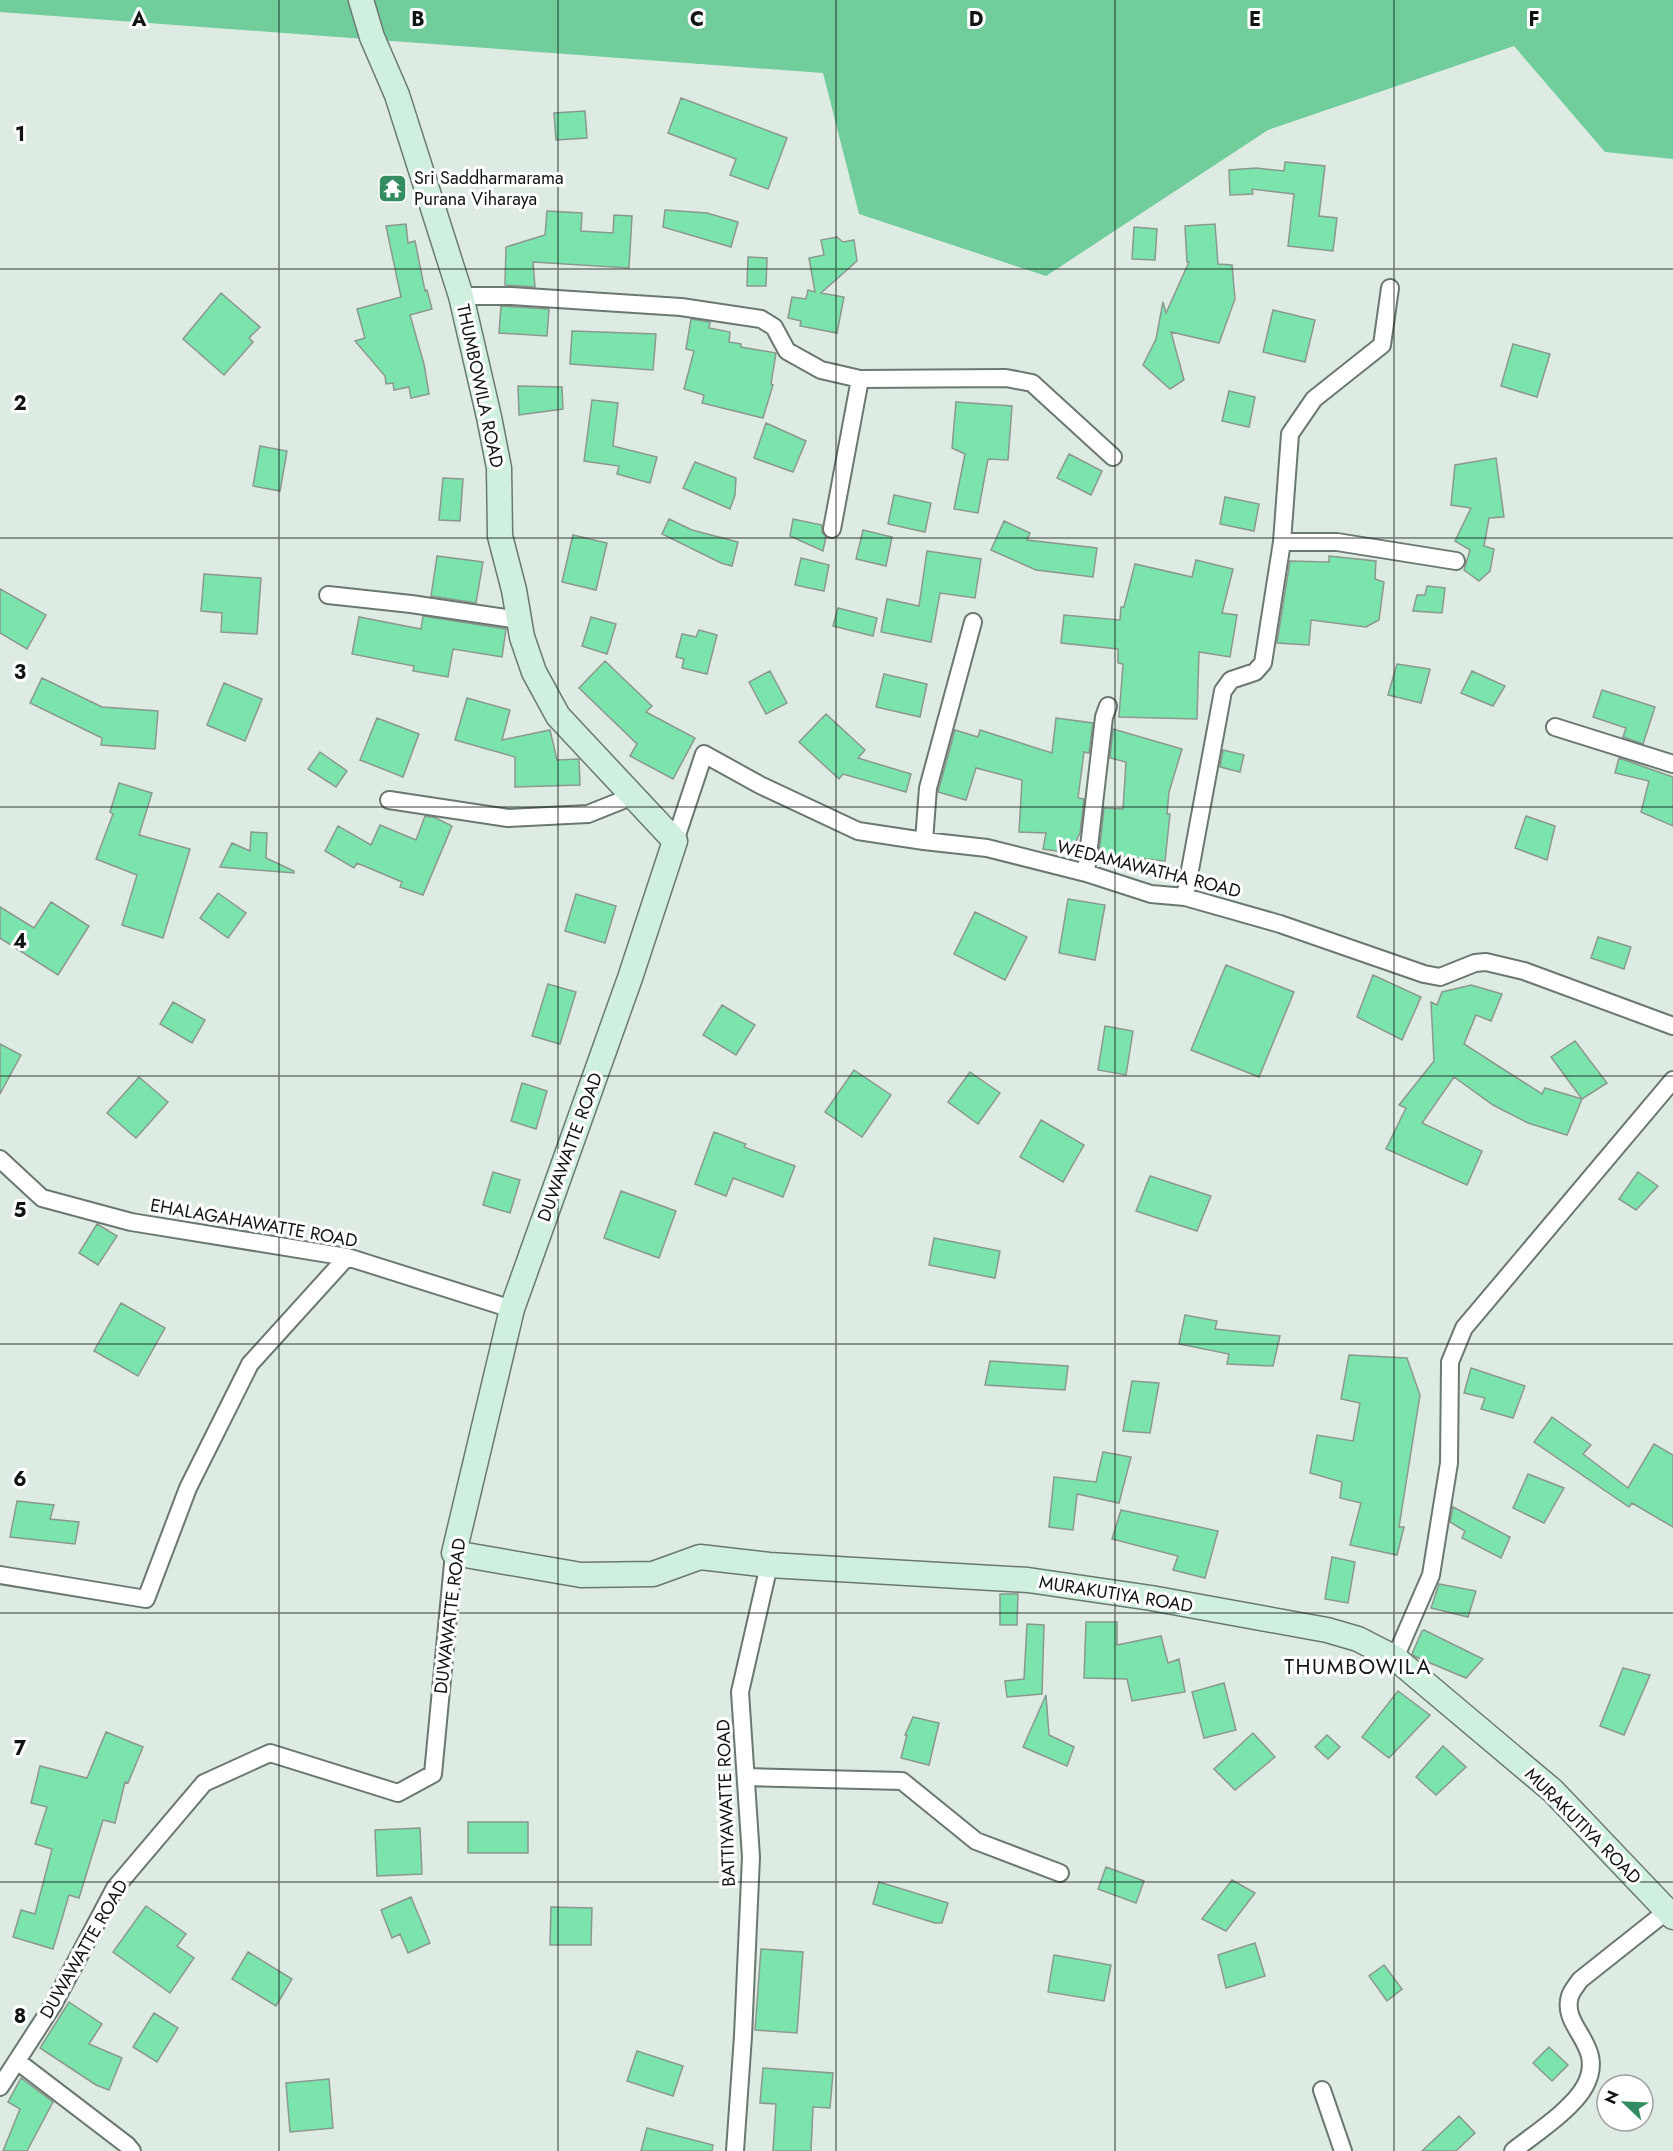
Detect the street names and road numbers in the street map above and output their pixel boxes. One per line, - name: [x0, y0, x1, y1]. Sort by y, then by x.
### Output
- street label: THUMBOWILA ROAD: [450, 302, 510, 470]
- street label: WEDAMAWATHA ROAD: [1054, 834, 1244, 904]
- street label: DUWAWATTE ROAD: [531, 1069, 609, 1225]
- street label: EHALAGAHAWATTE ROAD: [148, 1192, 360, 1254]
- street label: DUWAWATTE ROAD: [428, 1537, 472, 1695]
- street label: MURAKUTIYA ROAD: [1037, 1569, 1195, 1619]
- street label: BATTIYAWATTE ROAD: [710, 1719, 742, 1887]
- street label: MURAKUTIYA ROAD: [1519, 1762, 1647, 1890]
- street label: DUWAWATTE ROAD: [34, 1875, 134, 2023]

